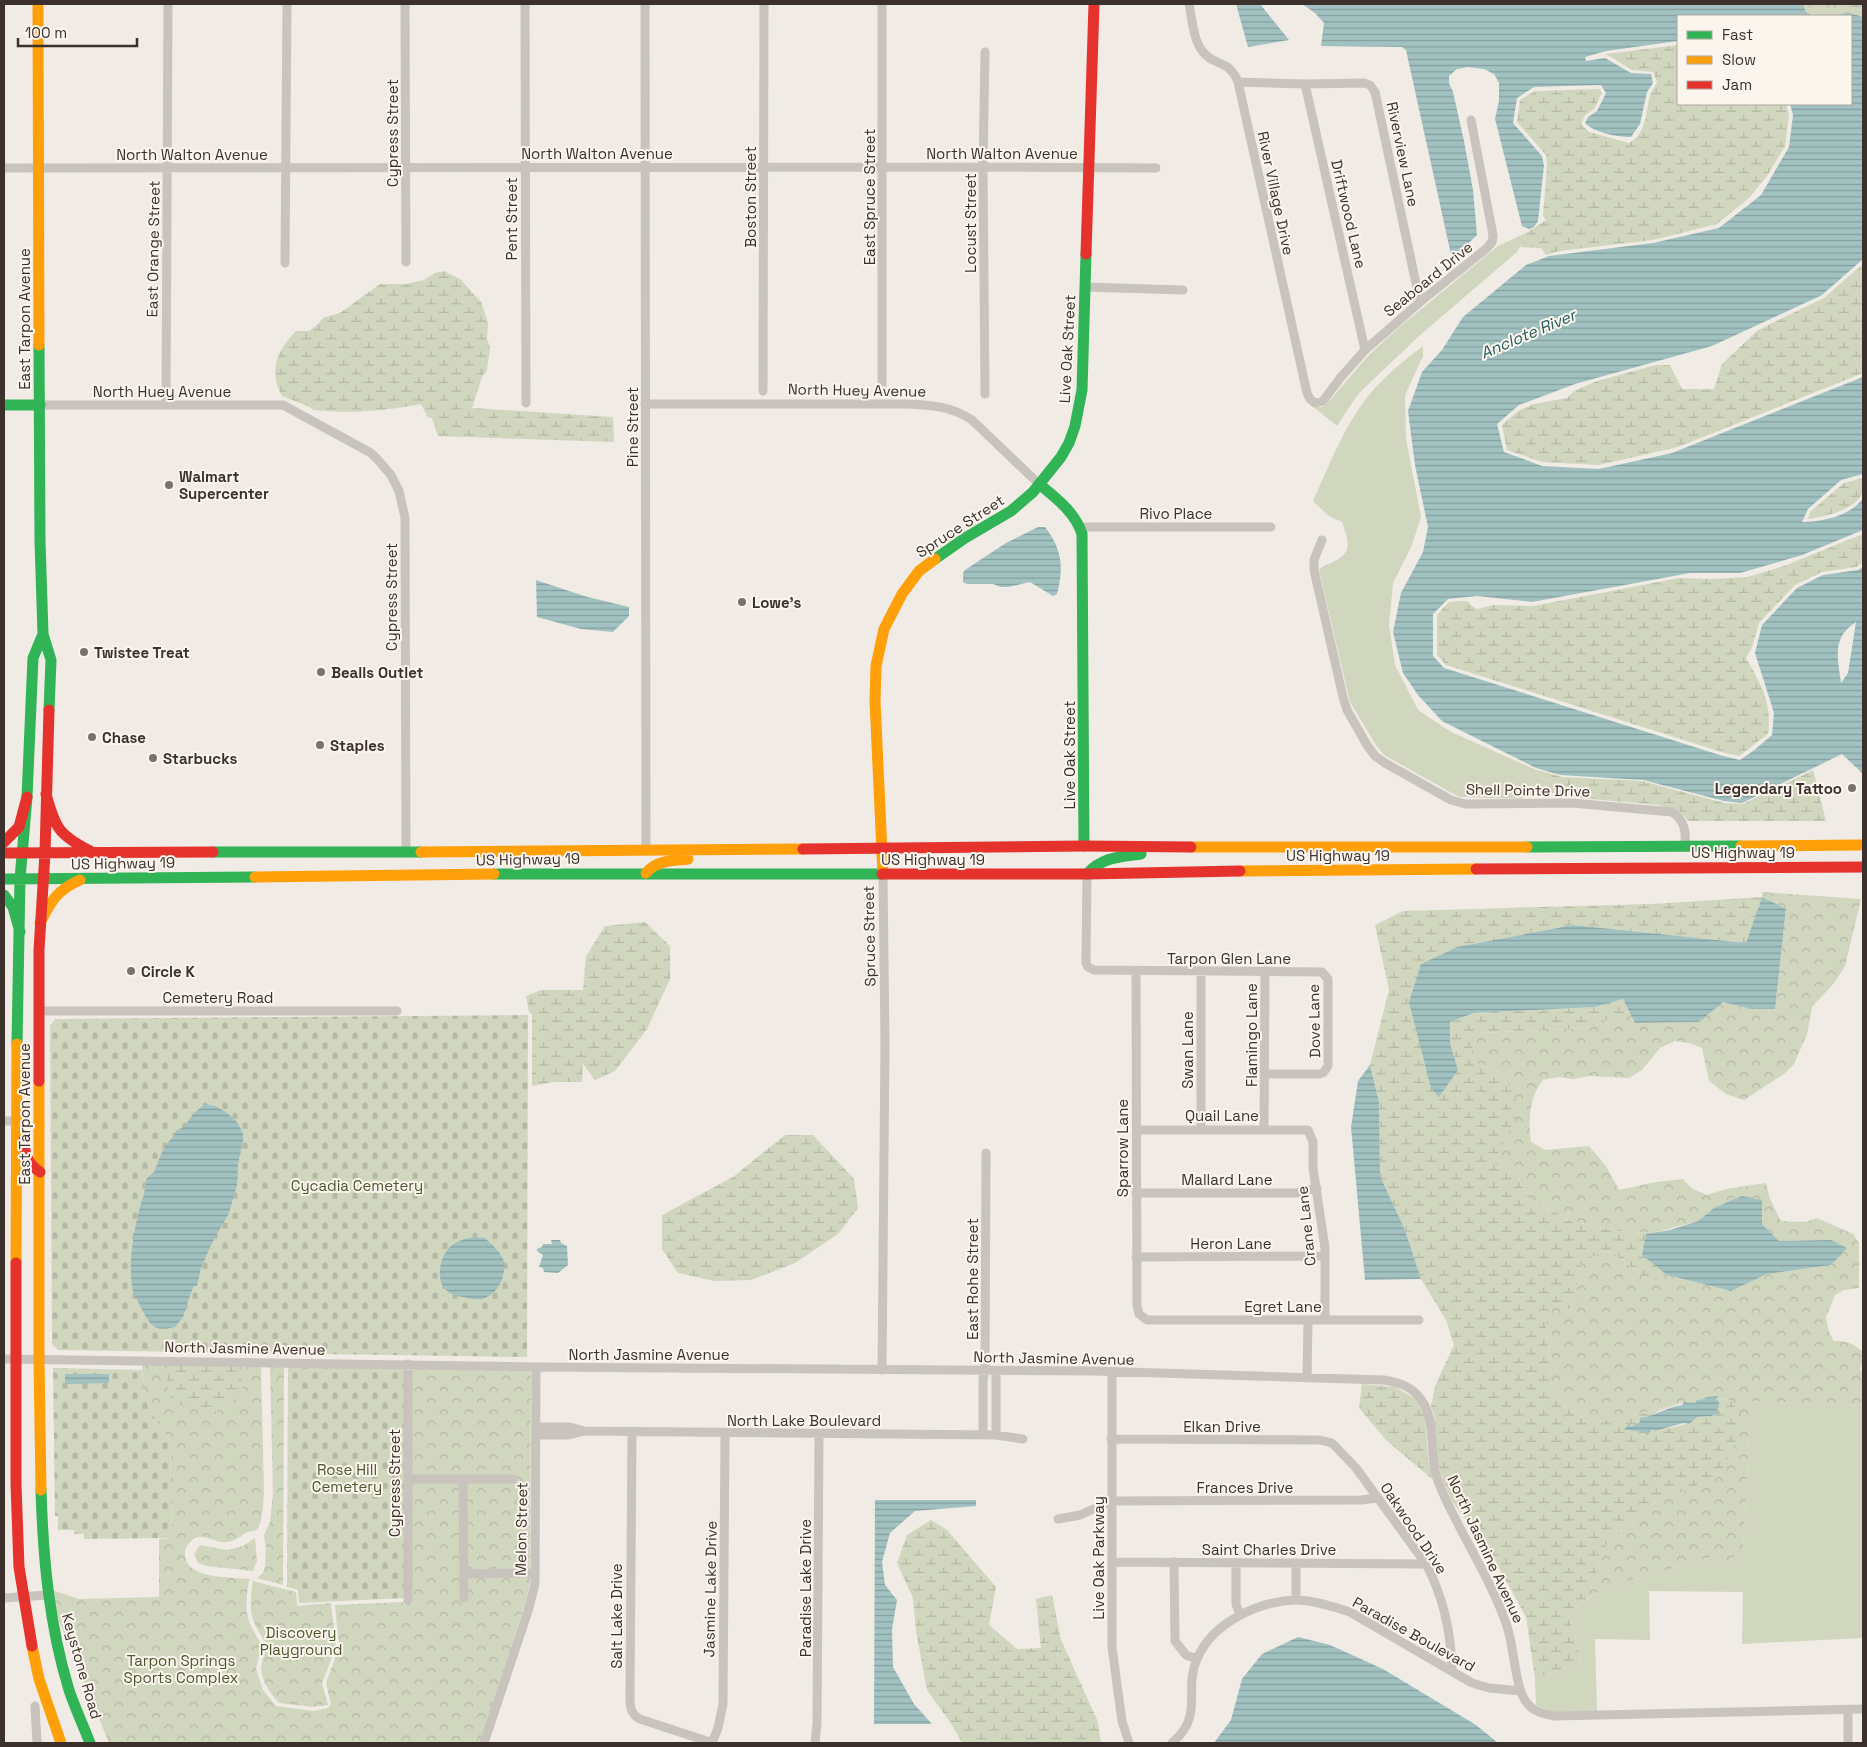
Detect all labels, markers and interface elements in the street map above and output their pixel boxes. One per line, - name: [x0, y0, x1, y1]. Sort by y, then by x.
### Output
- scale bar: [18, 15, 136, 47]
- legend: [1677, 15, 1852, 105]
- text: 100 m: [25, 23, 67, 42]
- text: Fast: [1722, 25, 1753, 44]
- text: Slow: [1722, 50, 1756, 69]
- text: Jam: [1722, 75, 1752, 94]
- street label: Cypress Street: [383, 79, 402, 187]
- street label: Riverview Lane: [1383, 100, 1423, 208]
- street label: East Spruce Street: [860, 129, 879, 265]
- street label: River Village Drive: [1254, 129, 1298, 257]
- street label: North Walton Avenue: [521, 144, 673, 163]
- street label: North Walton Avenue: [926, 144, 1078, 163]
- street label: North Walton Avenue: [116, 145, 268, 164]
- street label: Boston Street: [741, 146, 760, 248]
- street label: Driftwood Lane: [1327, 158, 1371, 271]
- street label: Locust Street: [961, 173, 980, 273]
- street label: Pent Street: [502, 177, 521, 261]
- street label: East Orange Street: [142, 180, 164, 318]
- street label: Seaboard Drive: [1380, 237, 1476, 321]
- street label: East Tarpon Avenue: [15, 248, 34, 390]
- street label: Live Oak Street: [1055, 294, 1079, 404]
- water label: Anclote River: [1477, 304, 1581, 363]
- street label: North Huey Avenue: [788, 379, 927, 401]
- street label: North Huey Avenue: [93, 382, 231, 401]
- street label: Pine Street: [623, 387, 642, 467]
- place label: Walmart Supercenter: [179, 467, 269, 503]
- marker: Walmart Supercenter: [163, 479, 175, 491]
- street label: Spruce Street: [912, 490, 1008, 562]
- street label: Rivo Place: [1139, 504, 1213, 523]
- street label: Cypress Street: [382, 543, 401, 651]
- place label: Lowe's: [752, 593, 802, 612]
- marker: Lowe's: [736, 596, 748, 608]
- place label: Twistee Treat: [94, 643, 190, 662]
- marker: Twistee Treat: [78, 646, 90, 658]
- place label: Bealls Outlet: [331, 663, 424, 682]
- marker: Bealls Outlet: [315, 666, 327, 678]
- street label: Live Oak Street: [1060, 701, 1079, 809]
- place label: Chase: [102, 728, 146, 747]
- marker: Chase: [86, 731, 98, 743]
- place label: Staples: [330, 736, 385, 755]
- marker: Staples: [314, 739, 326, 751]
- place label: Starbucks: [163, 749, 237, 768]
- marker: Starbucks: [147, 752, 159, 764]
- street label: Shell Pointe Drive: [1466, 779, 1591, 801]
- place label: Legendary Tattoo: [1715, 779, 1842, 798]
- marker: Legendary Tattoo: [1846, 782, 1858, 794]
- street label: US Highway 19: [1691, 843, 1795, 862]
- street label: US Highway 19: [1286, 846, 1390, 865]
- street label: US Highway 19: [476, 849, 580, 869]
- street label: US Highway 19: [881, 850, 985, 869]
- street label: US Highway 19: [71, 853, 175, 873]
- street label: Spruce Street: [859, 885, 879, 987]
- street label: Tarpon Glen Lane: [1167, 949, 1291, 968]
- place label: Circle K: [141, 962, 196, 981]
- marker: Circle K: [125, 965, 137, 977]
- street label: Flamingo Lane: [1242, 983, 1261, 1087]
- street label: Dove Lane: [1304, 984, 1324, 1058]
- street label: Cemetery Road: [162, 988, 274, 1007]
- street label: Swan Lane: [1178, 1011, 1197, 1089]
- street label: East Tarpon Avenue: [15, 1043, 34, 1185]
- street label: Sparrow Lane: [1113, 1099, 1132, 1197]
- street label: Quail Lane: [1185, 1106, 1259, 1125]
- street label: Mallard Lane: [1181, 1170, 1273, 1189]
- park label: Cycadia Cemetery: [291, 1176, 423, 1195]
- street label: Crane Lane: [1292, 1185, 1320, 1267]
- street label: East Rohe Street: [963, 1218, 982, 1340]
- street label: Heron Lane: [1190, 1234, 1272, 1253]
- street label: Egret Lane: [1244, 1297, 1322, 1316]
- street label: North Jasmine Avenue: [164, 1337, 326, 1359]
- street label: North Jasmine Avenue: [568, 1345, 730, 1364]
- street label: North Jasmine Avenue: [973, 1347, 1135, 1369]
- street label: North Lake Boulevard: [727, 1411, 881, 1430]
- street label: Elkan Drive: [1183, 1417, 1261, 1436]
- street label: Cypress Street: [385, 1429, 404, 1537]
- park label: Rose Hill Cemetery: [312, 1460, 382, 1496]
- street label: North Jasmine Avenue: [1443, 1472, 1529, 1626]
- street label: Frances Drive: [1197, 1478, 1294, 1497]
- street label: Oakwood Drive: [1376, 1479, 1452, 1578]
- street label: Melon Street: [511, 1482, 531, 1576]
- street label: Live Oak Parkway: [1089, 1496, 1108, 1620]
- street label: Paradise Lake Drive: [796, 1519, 815, 1657]
- street label: Jasmine Lake Drive: [699, 1520, 721, 1657]
- street label: Saint Charles Drive: [1202, 1540, 1336, 1559]
- street label: Salt Lake Drive: [607, 1563, 626, 1669]
- street label: Paradise Boulevard: [1349, 1592, 1479, 1676]
- street label: Keystone Road: [58, 1611, 106, 1721]
- park label: Discovery Playground: [260, 1623, 342, 1659]
- park label: Tarpon Springs Sports Complex: [124, 1651, 239, 1687]

